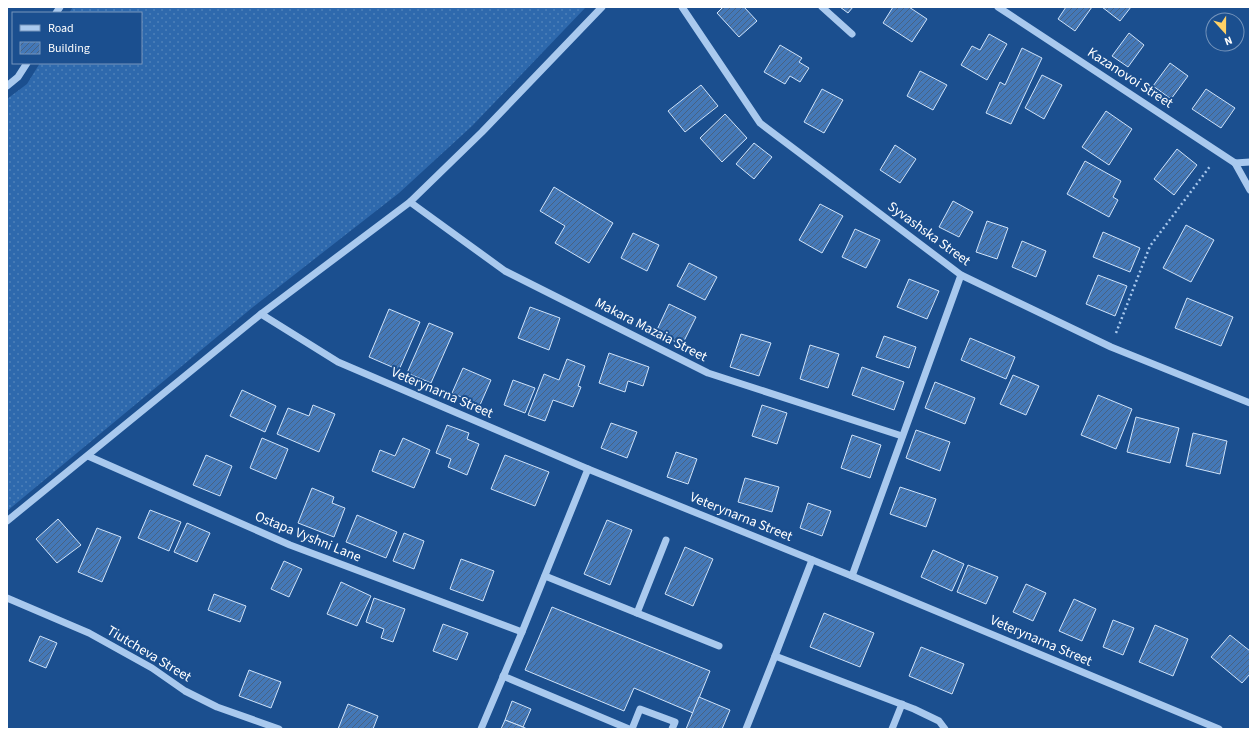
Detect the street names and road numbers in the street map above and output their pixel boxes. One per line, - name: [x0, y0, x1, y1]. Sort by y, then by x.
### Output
- street label: Kazanovoi Street: [1083, 43, 1177, 113]
- street label: Syvashska Street: [883, 197, 975, 271]
- street label: Makara Mazaia Street: [591, 293, 711, 367]
- street label: Veterynarna Street: [388, 362, 496, 424]
- street label: Veterynarna Street: [687, 487, 796, 547]
- street label: Ostapa Vyshni Lane: [252, 507, 364, 568]
- street label: Veterynarna Street: [987, 610, 1095, 672]
- street label: Tiutcheva Street: [103, 621, 195, 687]

